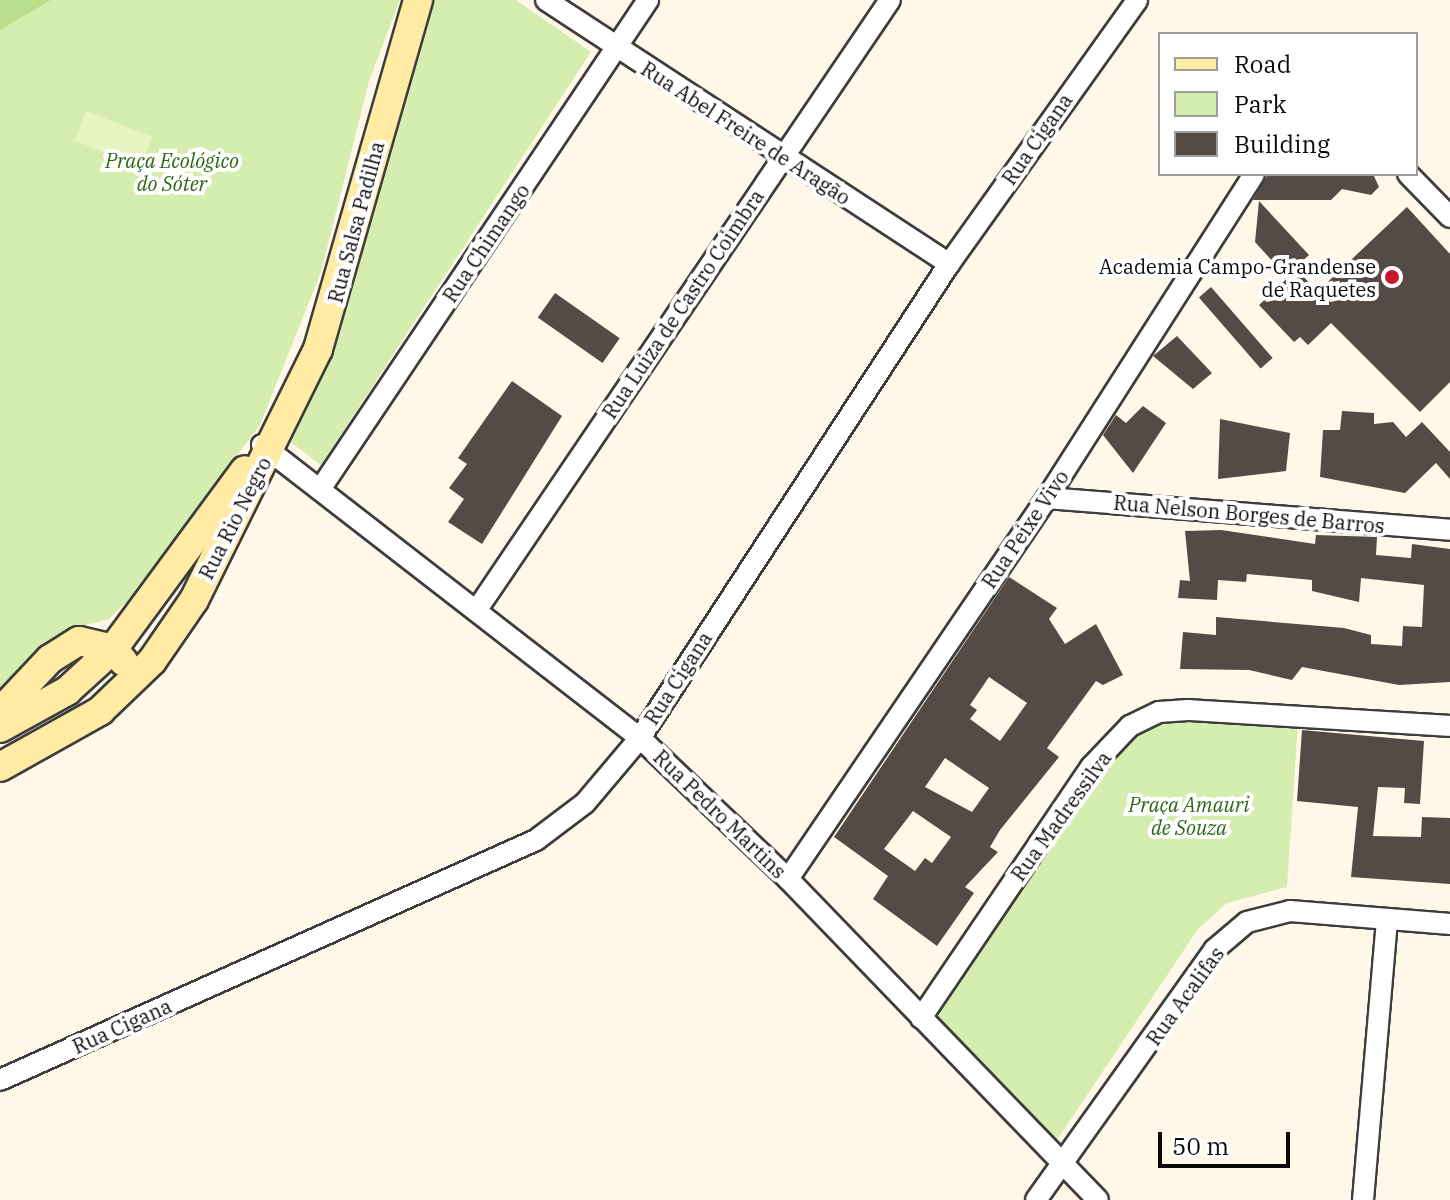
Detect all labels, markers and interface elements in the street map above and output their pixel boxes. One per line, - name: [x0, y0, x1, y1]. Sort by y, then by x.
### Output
- legend: [1158, 32, 1418, 176]
- text: Road: [1234, 48, 1291, 80]
- street label: Rua Abel Freire de Aragão: [637, 56, 855, 210]
- text: Park: [1234, 88, 1286, 120]
- street label: Rua Cigana: [997, 89, 1077, 189]
- text: Building: [1234, 128, 1330, 160]
- street label: Rua Salsa Padilha: [323, 139, 389, 305]
- park label: Praça Ecológico do Sóter: [105, 148, 239, 195]
- street label: Rua Chimango: [438, 179, 534, 307]
- street label: Rua Luiza de Castro Coimbra: [597, 185, 769, 423]
- place label: Academia Campo-Grandense de Raquetes: [1099, 254, 1376, 301]
- marker: Academia Campo-Grandense de Raquetes: [1383, 268, 1401, 286]
- street label: Rua Rio Negro: [194, 453, 276, 583]
- street label: Rua Peixe Vivo: [977, 465, 1073, 593]
- street label: Rua Nelson Borges de Barros: [1113, 490, 1385, 538]
- street label: Rua Cigana: [639, 627, 717, 729]
- street label: Rua Pedro Martins: [649, 745, 791, 883]
- street label: Rua Madressilva: [1006, 746, 1116, 886]
- park label: Praça Amauri de Souza: [1128, 792, 1250, 839]
- street label: Rua Acalifas: [1141, 942, 1229, 1050]
- street label: Rua Cigana: [69, 993, 175, 1059]
- scale bar: [1162, 1116, 1294, 1166]
- text: 50 m: [1172, 1130, 1229, 1162]

